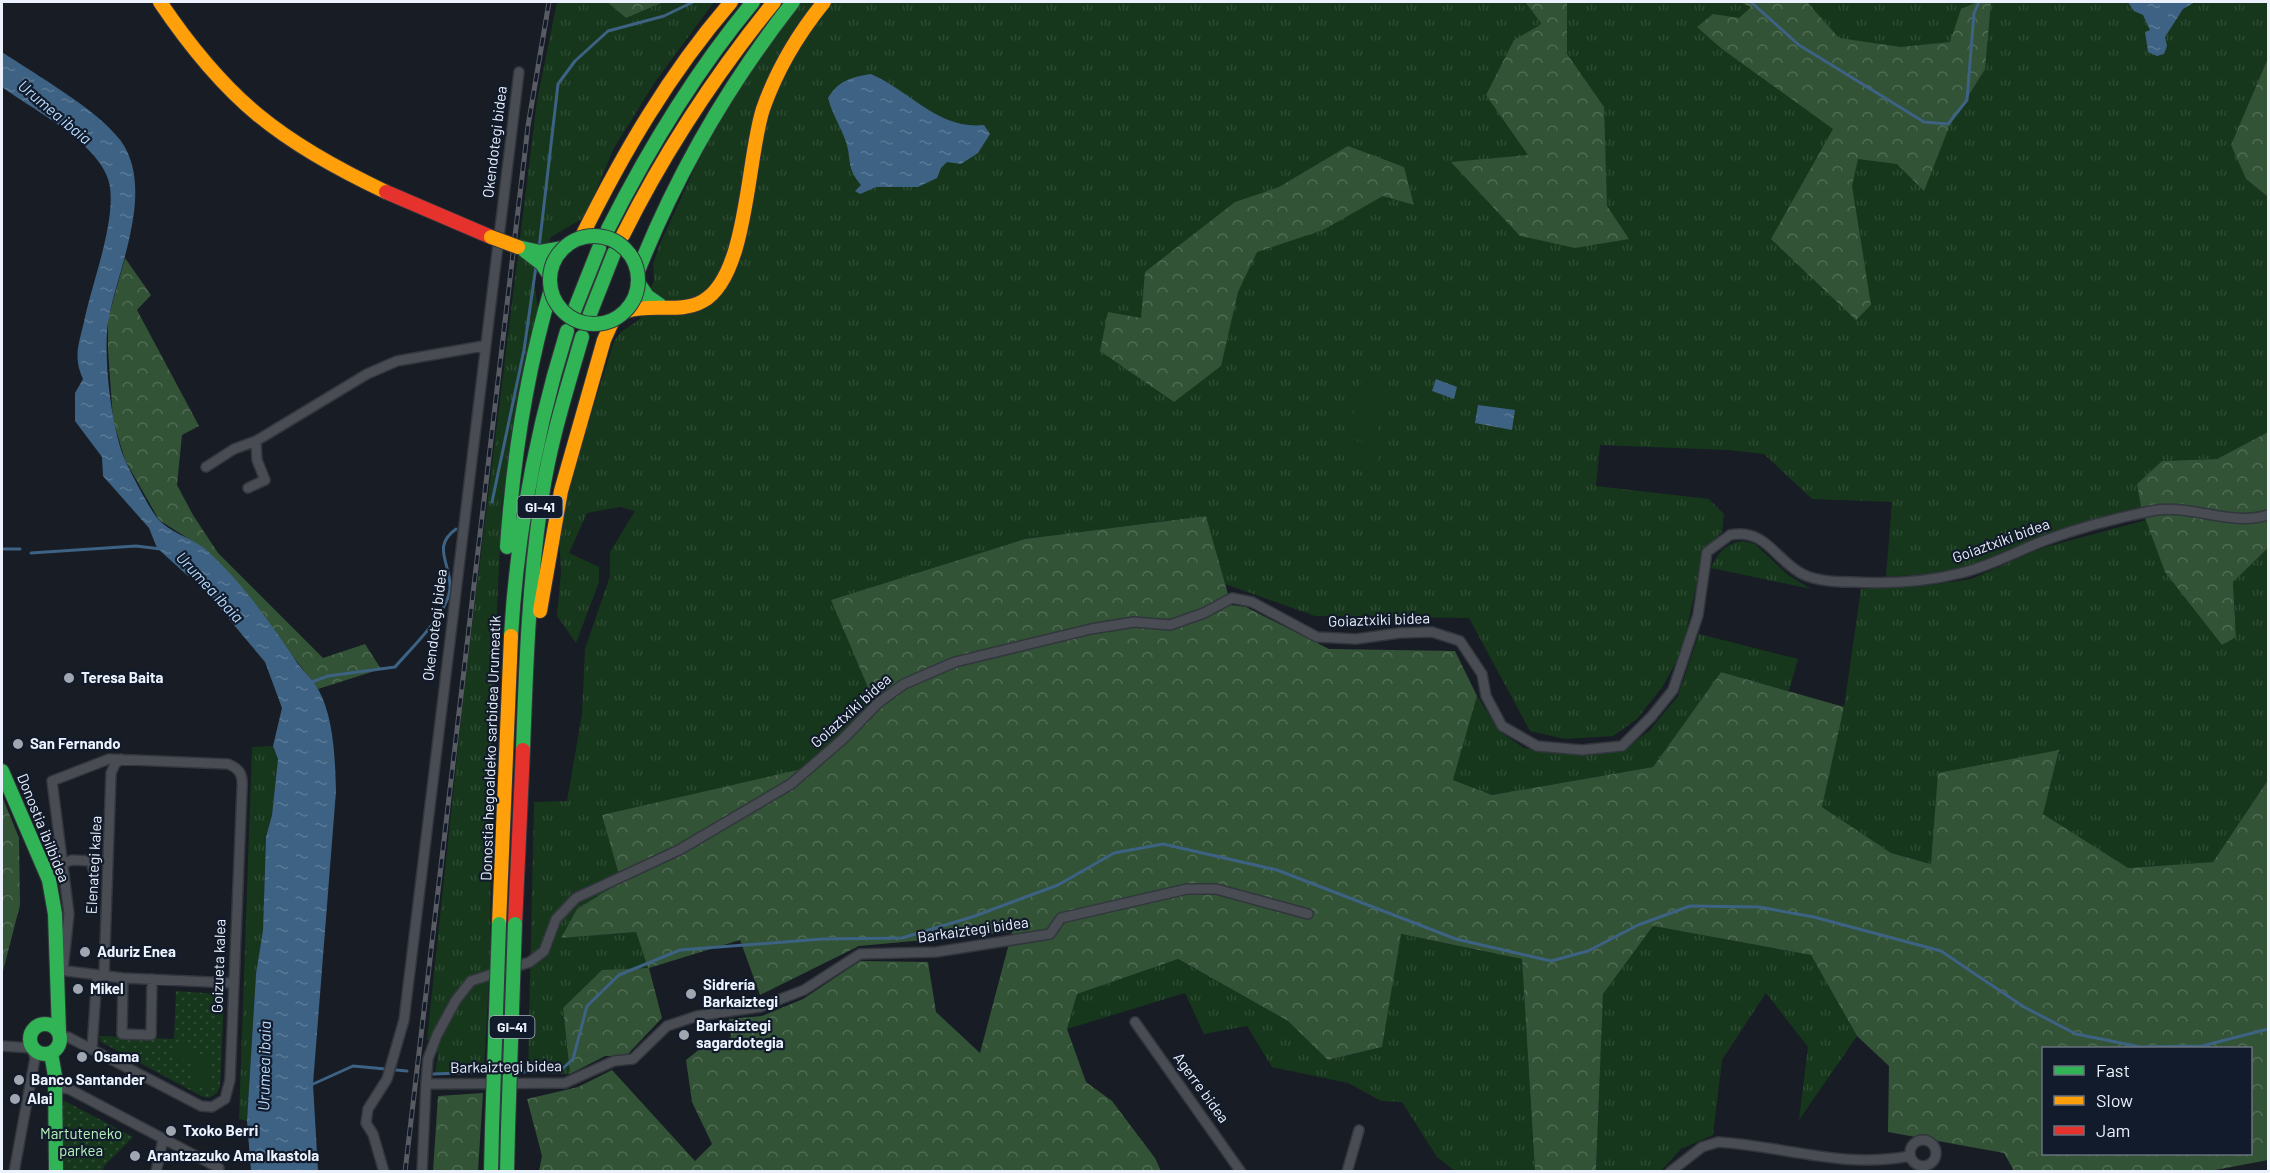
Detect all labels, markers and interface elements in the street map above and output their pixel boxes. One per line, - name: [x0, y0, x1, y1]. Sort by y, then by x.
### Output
- water label: Urumea ibaia: [15, 75, 96, 148]
- street label: Okendotegi bidea: [478, 85, 510, 199]
- road number: GI-41: [518, 496, 562, 518]
- street label: Goiaztxiki bidea: [1950, 514, 2052, 566]
- water label: Urumea ibaia: [173, 547, 248, 626]
- street label: Okendotegi bidea: [418, 568, 450, 682]
- street label: Goiaztxiki bidea: [1328, 608, 1430, 630]
- street label: Donostia hegoaldeko sarbidea Urumeatik: [476, 614, 504, 881]
- place label: Teresa Baita: [81, 668, 163, 686]
- street label: Goiaztxiki bidea: [806, 669, 894, 751]
- marker: Teresa Baita: [62, 671, 76, 685]
- place label: San Fernando: [30, 734, 121, 752]
- marker: San Fernando: [11, 737, 25, 751]
- street label: Donostia ibilbidea: [14, 771, 74, 885]
- street label: Elenategi kalea: [81, 815, 105, 915]
- street label: Barkaiztegi bidea: [916, 912, 1029, 946]
- street label: Goizueta kalea: [207, 919, 229, 1013]
- place label: Aduriz Enea: [97, 942, 176, 960]
- marker: Aduriz Enea: [78, 945, 92, 959]
- place label: Sidrería Barkaiztegi: [703, 975, 778, 1010]
- place label: Mikel: [90, 979, 124, 997]
- marker: Mikel: [71, 982, 85, 996]
- marker: Sidrería Barkaiztegi: [684, 987, 698, 1001]
- road number: GI-41: [490, 1016, 534, 1038]
- place label: Barkaiztegi sagardotegia: [696, 1016, 784, 1051]
- water label: Urumea ibaia: [253, 1021, 274, 1111]
- marker: Barkaiztegi sagardotegia: [677, 1028, 691, 1042]
- place label: Osama: [94, 1047, 139, 1065]
- legend: [2042, 1047, 2252, 1155]
- street label: Agerre bidea: [1170, 1049, 1233, 1126]
- marker: Osama: [75, 1050, 89, 1064]
- street label: Barkaiztegi bidea: [450, 1056, 562, 1076]
- text: Fast: [2096, 1059, 2130, 1081]
- place label: Banco Santander: [31, 1070, 145, 1088]
- marker: Banco Santander: [12, 1073, 26, 1087]
- place label: Alai: [27, 1089, 53, 1107]
- text: Slow: [2096, 1089, 2133, 1111]
- marker: Alai: [8, 1092, 22, 1106]
- text: Jam: [2096, 1119, 2130, 1141]
- place label: Txoko Berri: [183, 1121, 258, 1139]
- park label: Martuteneko parkea: [40, 1124, 122, 1159]
- marker: Txoko Berri: [164, 1124, 178, 1138]
- place label: Arantzazuko Ama Ikastola: [147, 1146, 319, 1164]
- marker: Arantzazuko Ama Ikastola: [128, 1149, 142, 1163]

